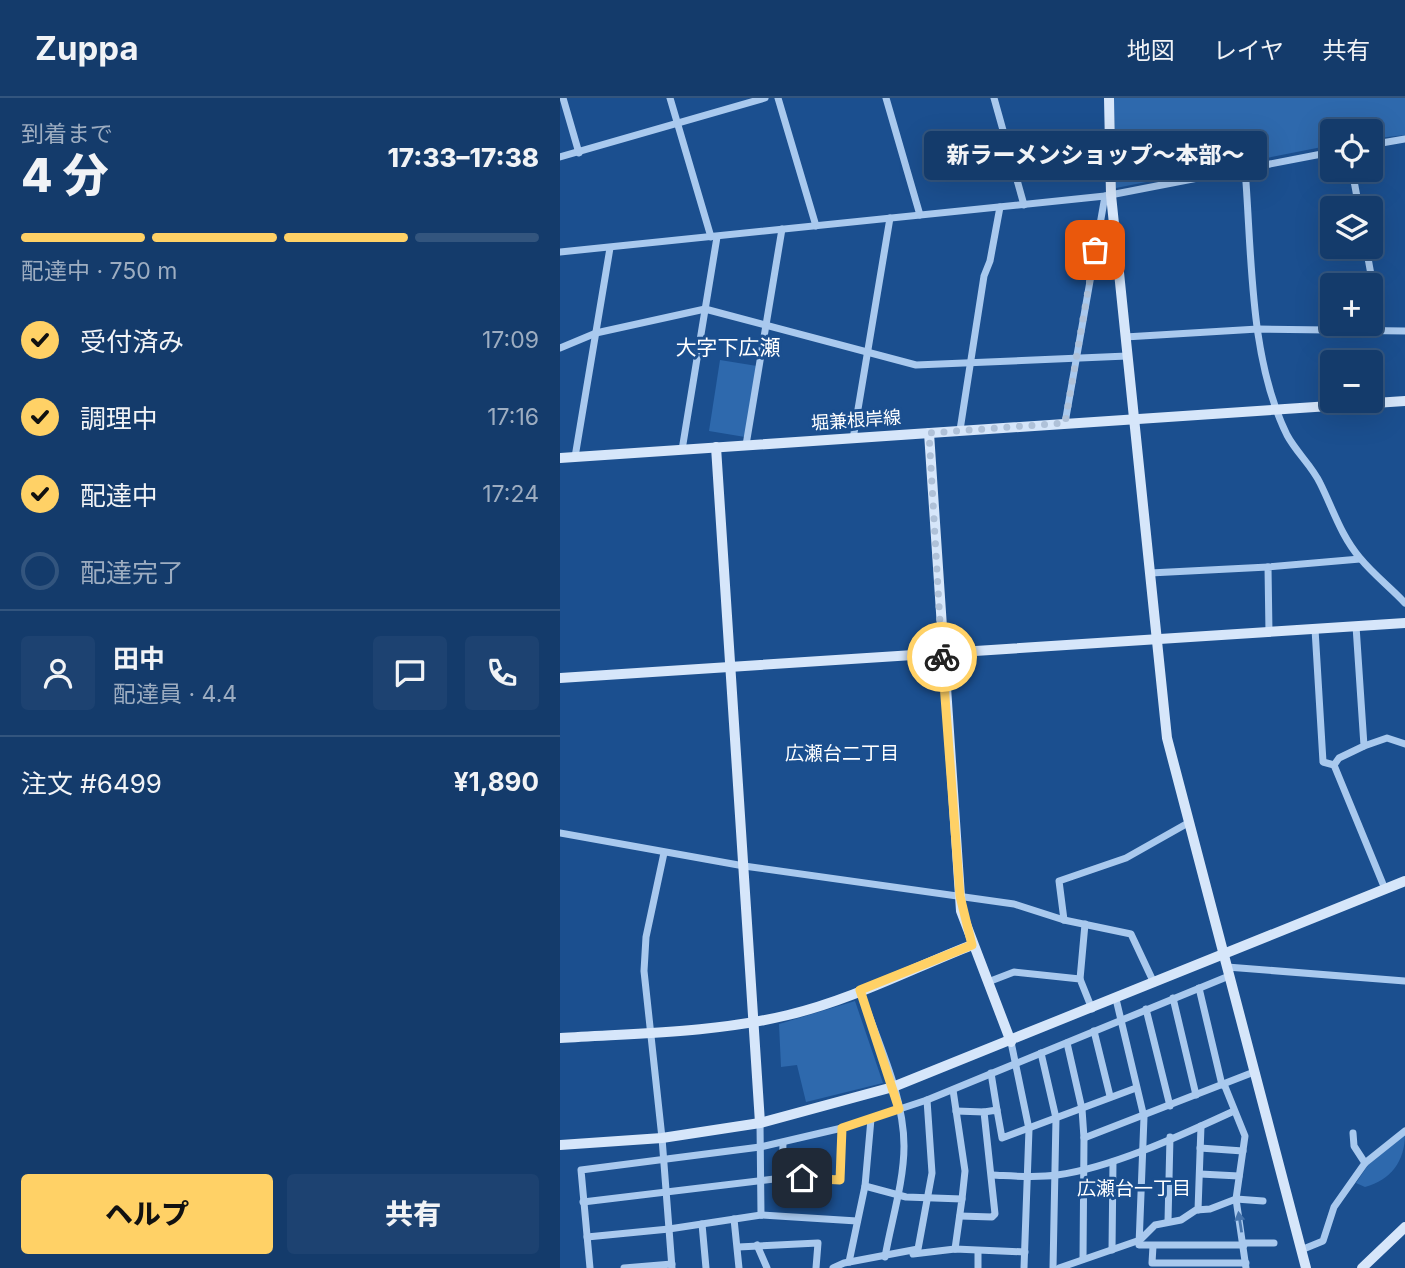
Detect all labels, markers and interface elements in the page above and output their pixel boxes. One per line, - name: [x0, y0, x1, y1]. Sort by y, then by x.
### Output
- text: Zuppa: [35, 28, 139, 68]
- text: 地図: [1127, 36, 1175, 65]
- text: レイヤ: [1213, 36, 1284, 65]
- text: 共有: [1322, 36, 1370, 65]
- map controls: [1320, 119, 1383, 413]
- button: locate: [1320, 119, 1383, 182]
- text: 到着まで: [21, 120, 113, 148]
- callout: 新ラーメンショップ～本部～: [924, 131, 1266, 180]
- text: 新ラーメンショップ～本部～: [946, 141, 1245, 169]
- text: 17:33–17:38: [387, 142, 539, 173]
- text: 4 分: [21, 147, 109, 203]
- button: layers: [1320, 196, 1383, 259]
- pin: [1065, 220, 1125, 280]
- icon: bag: [1076, 231, 1114, 269]
- text: 配達中 · 750 m: [21, 257, 177, 285]
- button: +: [1320, 273, 1383, 336]
- icon: check: [21, 321, 59, 359]
- text: 受付済み: [80, 326, 184, 357]
- text: 17:09: [482, 326, 539, 354]
- district label: 大字下広瀬: [676, 335, 781, 360]
- button: −: [1320, 350, 1383, 413]
- icon: check: [21, 398, 59, 436]
- text: 調理中: [80, 403, 158, 434]
- text: 17:16: [487, 403, 539, 431]
- street label: 堀兼根岸線: [810, 406, 902, 434]
- icon: check: [21, 475, 59, 513]
- text: 配達中: [80, 480, 158, 511]
- text: 17:24: [482, 480, 539, 508]
- text: 配達完了: [80, 557, 184, 588]
- courier: [907, 622, 977, 692]
- button: person: [21, 636, 95, 710]
- button: chat: [373, 636, 447, 710]
- button: phone: [465, 636, 539, 710]
- icon: bike: [923, 638, 961, 676]
- text: 田中: [113, 643, 165, 674]
- text: 配達員 · 4.4: [113, 680, 237, 708]
- district label: 広瀬台二丁目: [785, 742, 899, 765]
- text: ¥1,890: [454, 766, 539, 797]
- text: 注文 #6499: [21, 768, 162, 799]
- pin: [772, 1148, 832, 1208]
- icon: home: [783, 1159, 821, 1197]
- button: ヘルプ: [21, 1174, 273, 1254]
- button: 共有: [287, 1174, 539, 1254]
- district label: 広瀬台一丁目: [1077, 1177, 1191, 1200]
- one-way arrow: [1234, 1211, 1245, 1233]

